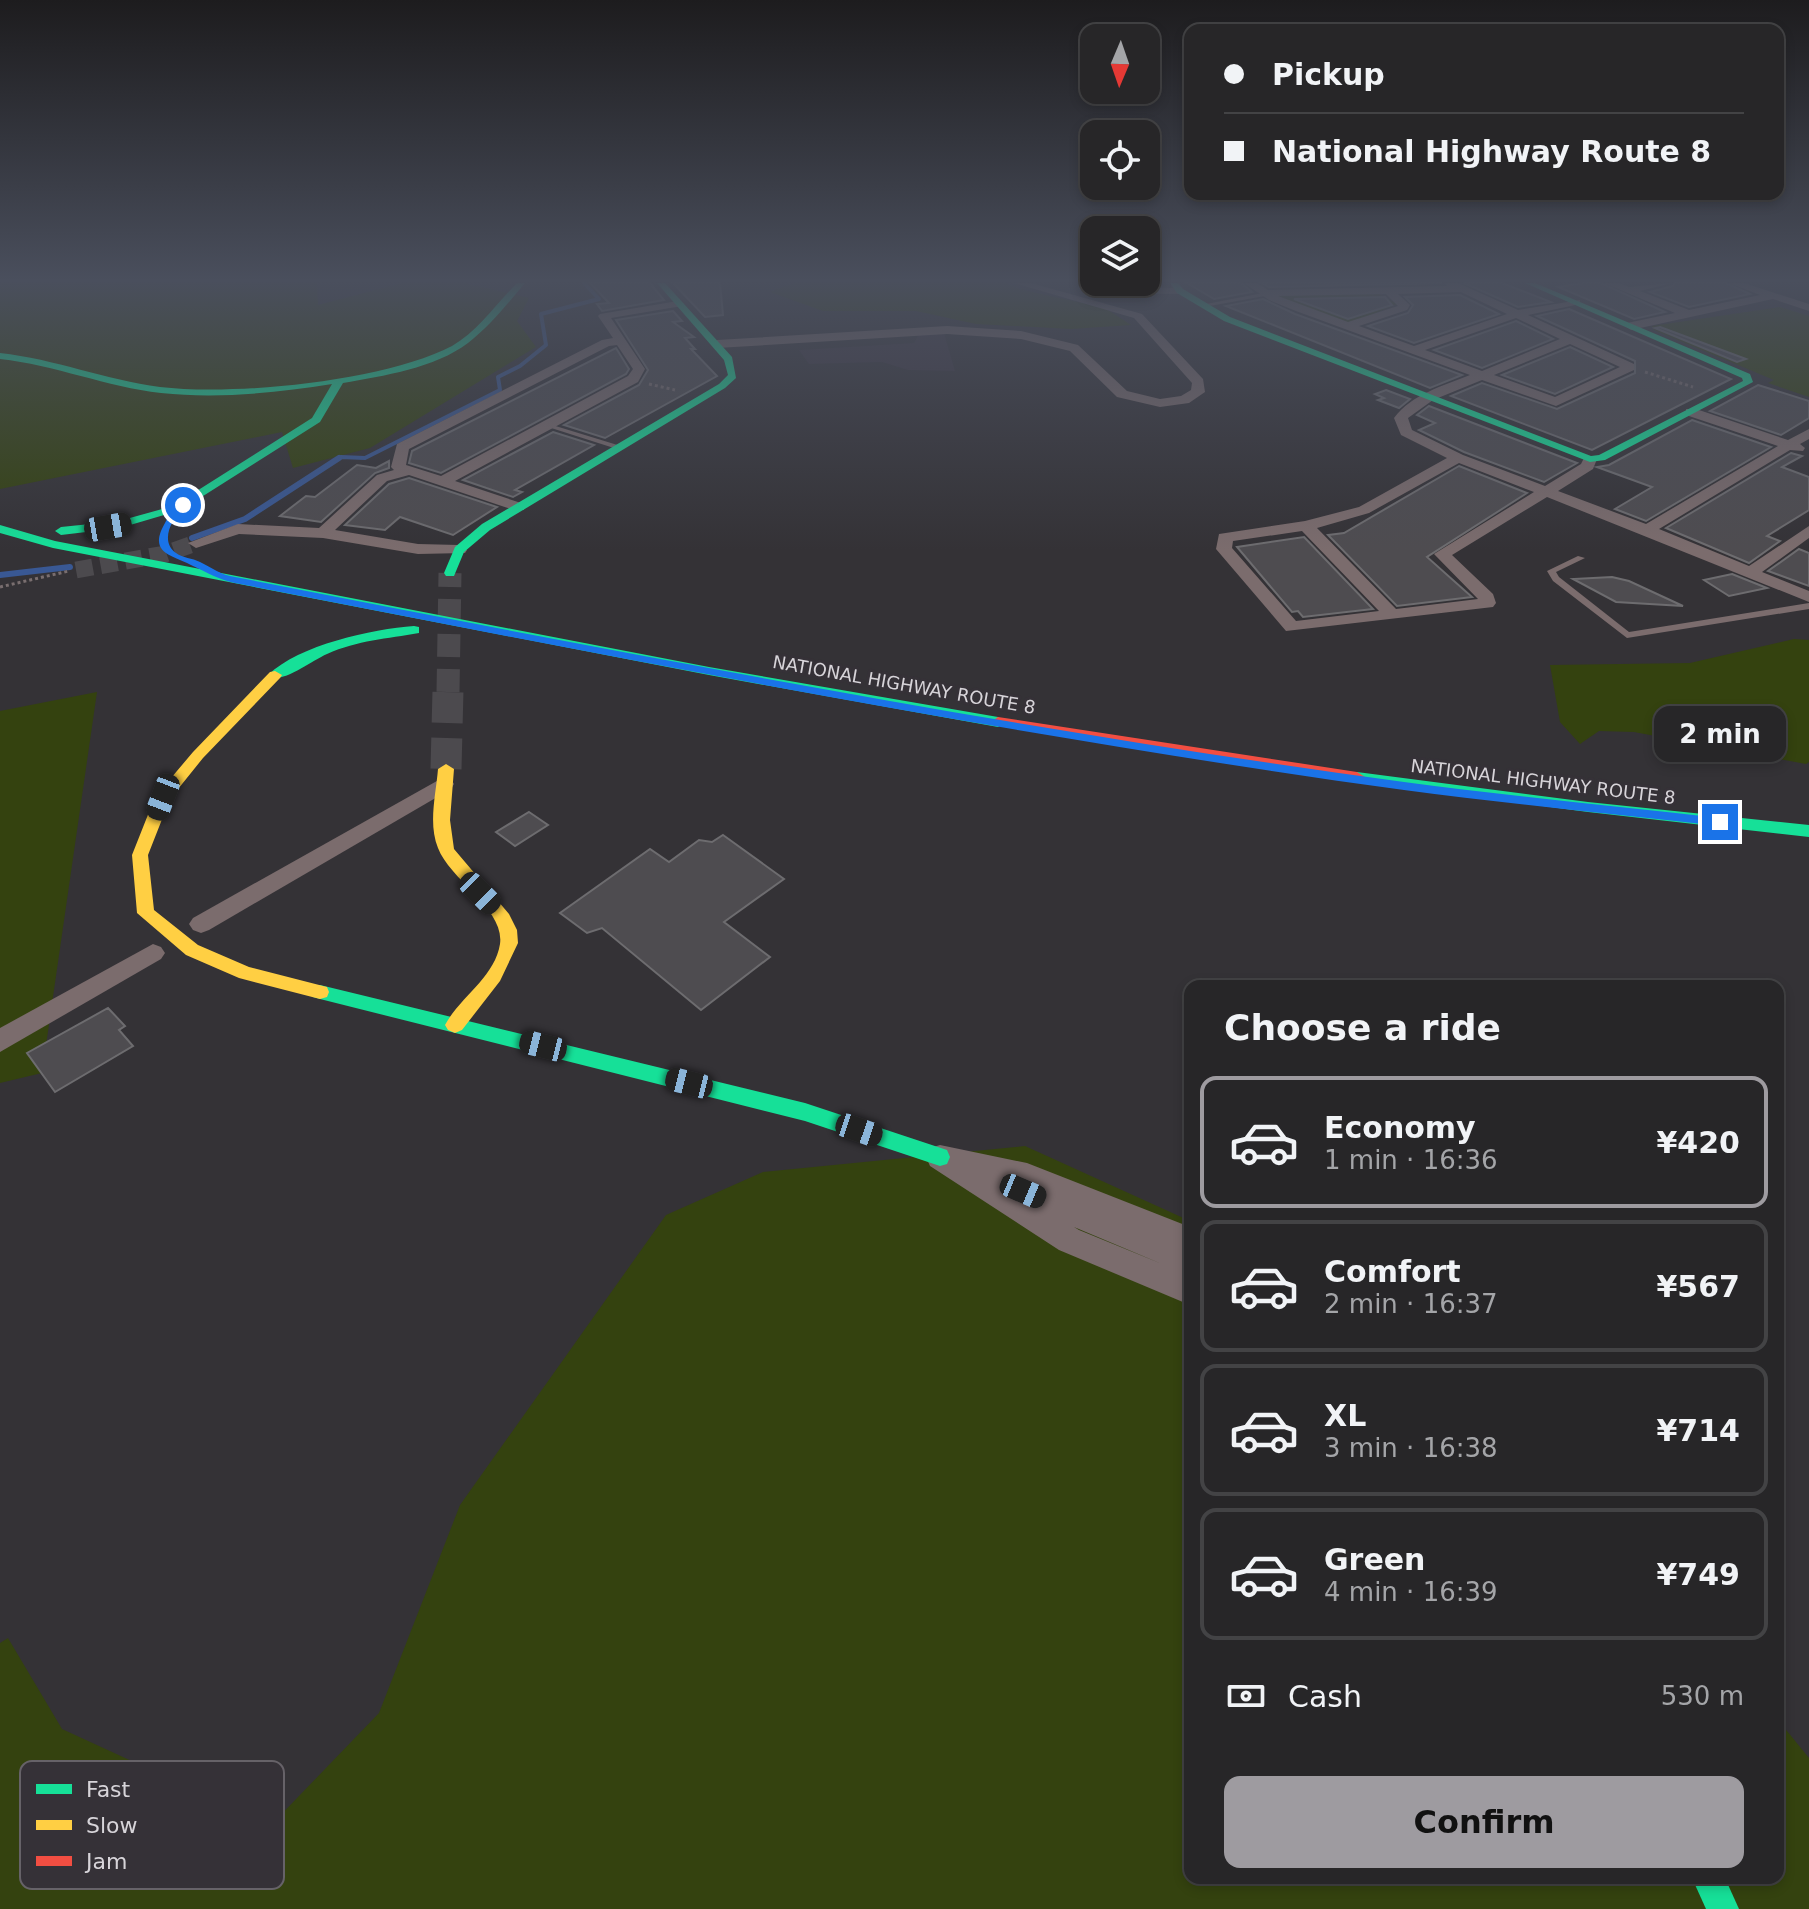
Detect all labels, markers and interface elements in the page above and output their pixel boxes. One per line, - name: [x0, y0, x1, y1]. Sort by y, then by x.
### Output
- north arrow: [1080, 24, 1160, 104]
- map controls: [1080, 24, 1160, 296]
- text: Pickup: [1272, 57, 1385, 92]
- button: locate: [1080, 120, 1160, 200]
- text: National Highway Route 8: [1272, 134, 1711, 169]
- button: layers: [1080, 216, 1160, 296]
- route start: [165, 487, 201, 523]
- car: [82, 511, 134, 543]
- street label: NATIONAL HIGHWAY ROUTE 8: [771, 651, 1037, 718]
- callout: 2 min: [1654, 706, 1786, 762]
- text: 2 min: [1679, 719, 1761, 749]
- street label: NATIONAL HIGHWAY ROUTE 8: [1410, 755, 1677, 808]
- car: [143, 770, 183, 824]
- route end: [1702, 804, 1738, 840]
- car: [455, 868, 505, 918]
- text: Choose a ride: [1224, 1007, 1501, 1048]
- car: [517, 1029, 569, 1063]
- car: [663, 1066, 715, 1100]
- icon: car: [1228, 1106, 1300, 1178]
- text: Economy: [1324, 1110, 1476, 1145]
- car: [832, 1111, 886, 1149]
- text: ¥420: [1657, 1125, 1740, 1160]
- text: 1 min · 16:36: [1324, 1145, 1498, 1175]
- car: [996, 1171, 1050, 1211]
- icon: car: [1228, 1250, 1300, 1322]
- text: Comfort: [1324, 1254, 1461, 1289]
- text: ¥567: [1657, 1269, 1740, 1304]
- text: 2 min · 16:37: [1324, 1289, 1498, 1319]
- icon: car: [1228, 1394, 1300, 1466]
- text: XL: [1324, 1398, 1366, 1433]
- text: ¥714: [1657, 1413, 1740, 1448]
- text: 3 min · 16:38: [1324, 1433, 1498, 1463]
- icon: car: [1228, 1538, 1300, 1610]
- text: Green: [1324, 1542, 1425, 1577]
- text: ¥749: [1657, 1557, 1740, 1592]
- text: 4 min · 16:39: [1324, 1577, 1498, 1607]
- icon: cash: [1224, 1674, 1268, 1718]
- text: Cash: [1288, 1679, 1362, 1714]
- text: 530 m: [1661, 1681, 1744, 1711]
- legend: [20, 1761, 284, 1889]
- button: Confirm: [1224, 1776, 1744, 1868]
- text: Fast: [86, 1777, 131, 1802]
- text: Slow: [86, 1813, 138, 1838]
- text: Jam: [84, 1849, 127, 1874]

